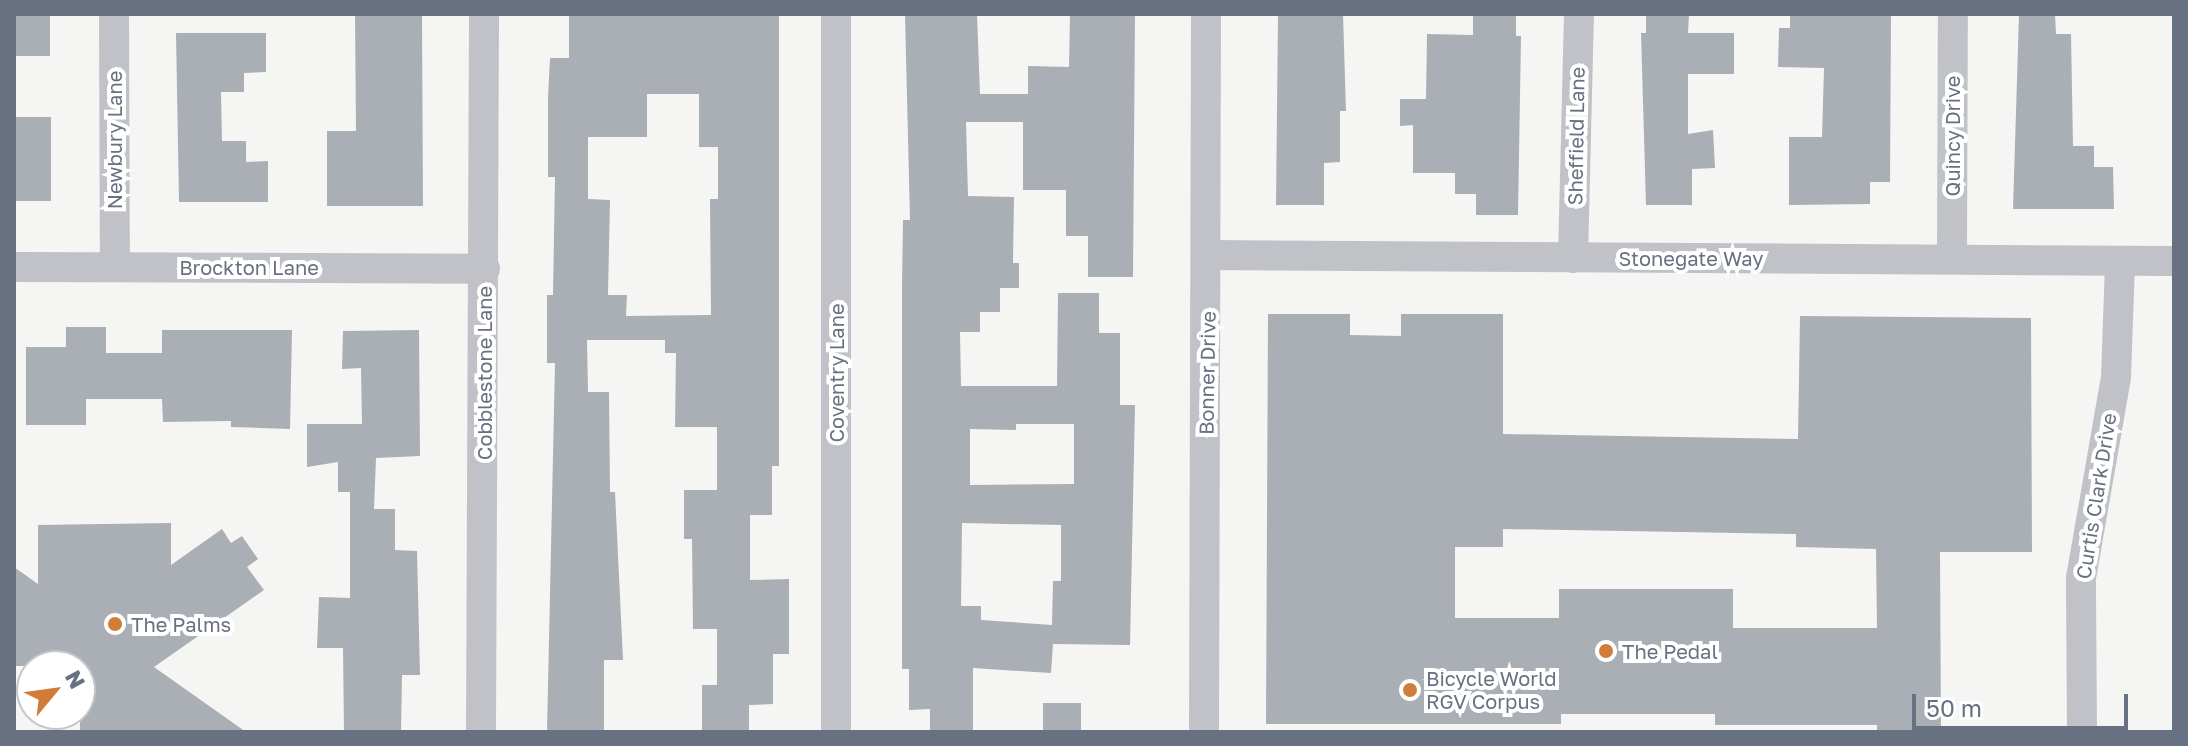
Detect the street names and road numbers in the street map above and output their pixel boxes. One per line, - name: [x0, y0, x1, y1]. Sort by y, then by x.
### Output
- street label: Sheffield Lane: [1563, 67, 1589, 205]
- street label: Newbury Lane: [102, 71, 126, 209]
- street label: Quincy Drive: [1940, 76, 1964, 196]
- street label: Stonegate Way: [1619, 246, 1763, 270]
- street label: Brockton Lane: [179, 255, 319, 279]
- street label: Cobblestone Lane: [472, 286, 496, 460]
- street label: Coventry Lane: [824, 303, 848, 443]
- street label: Bonner Drive: [1194, 311, 1220, 435]
- street label: Curtis Clark Drive: [2071, 411, 2121, 581]

